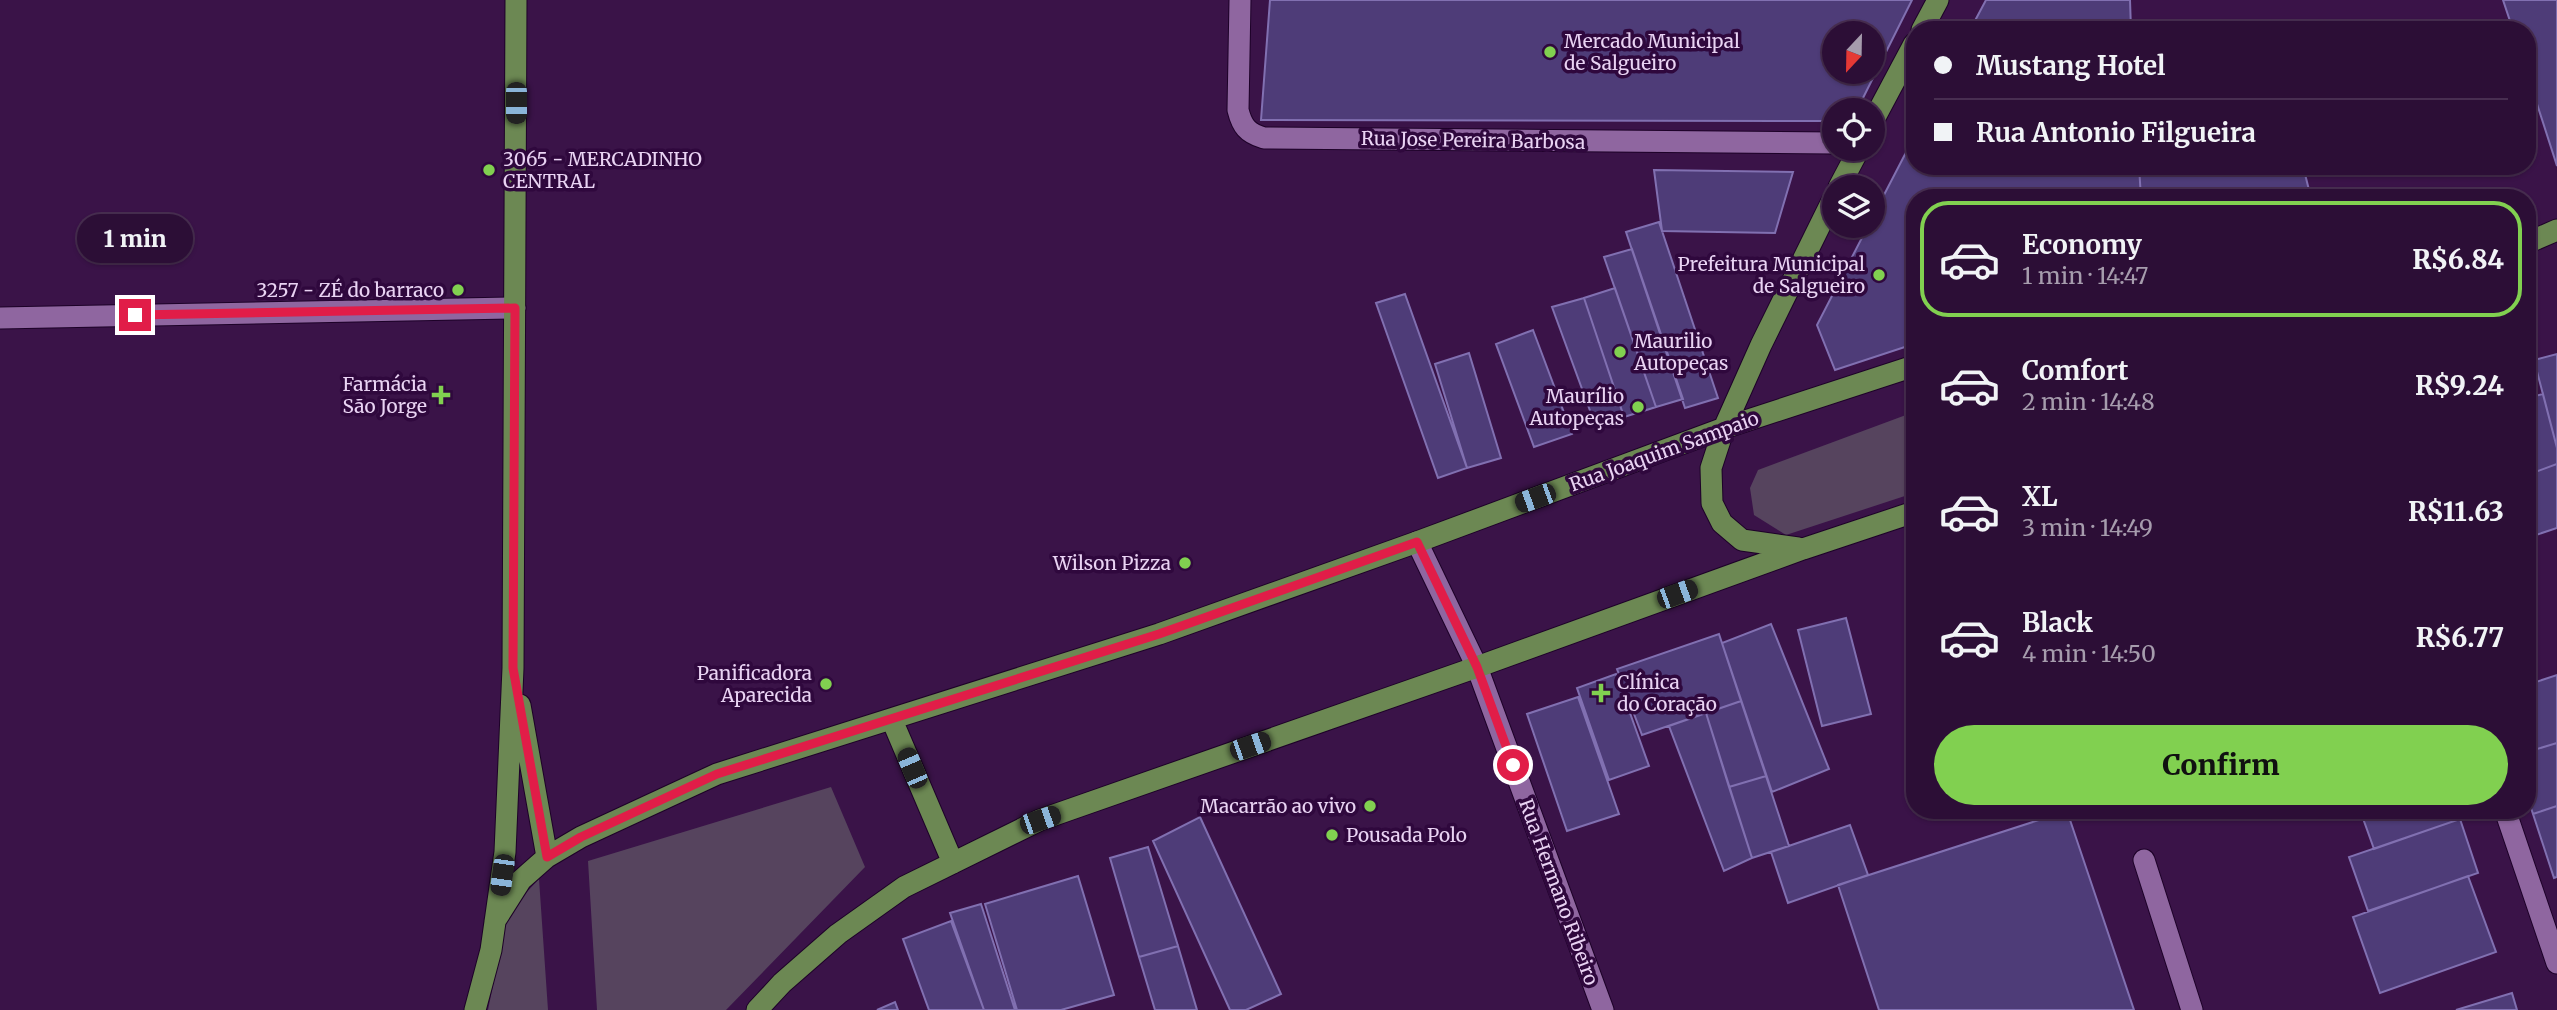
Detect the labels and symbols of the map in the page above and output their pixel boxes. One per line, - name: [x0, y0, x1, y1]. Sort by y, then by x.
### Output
- north arrow: [1822, 21, 1885, 84]
- place label: Mercado Municipal de Salgueiro: [1564, 29, 1740, 75]
- marker: Mercado Municipal de Salgueiro: [1542, 44, 1558, 60]
- car: [506, 82, 527, 124]
- street label: Rua Jose Pereira Barbosa: [1361, 126, 1585, 154]
- place label: 3065 - MERCADINHO CENTRAL: [503, 147, 702, 193]
- marker: 3065 - MERCADINHO CENTRAL: [481, 162, 497, 178]
- callout: 1 min: [77, 214, 193, 262]
- place label: Prefeitura Municipal de Salgueiro: [1677, 252, 1865, 298]
- marker: Prefeitura Municipal de Salgueiro: [1871, 267, 1887, 283]
- place label: 3257 - ZÉ do barraco: [257, 278, 444, 302]
- marker: 3257 - ZÉ do barraco: [450, 282, 466, 298]
- route end: [119, 299, 151, 331]
- place label: Maurilio Autopeças: [1633, 329, 1728, 375]
- marker: Maurilio Autopeças: [1612, 344, 1628, 360]
- place label: Farmácia São Jorge: [342, 372, 427, 418]
- place label: Maurílio Autopeças: [1529, 384, 1624, 430]
- marker: Farmácia São Jorge: [433, 387, 449, 403]
- marker: Maurílio Autopeças: [1630, 399, 1646, 415]
- street label: Rua Joaquim Sampaio: [1566, 406, 1762, 496]
- car: [1512, 481, 1559, 515]
- place label: Wilson Pizza: [1052, 551, 1171, 575]
- marker: Wilson Pizza: [1177, 555, 1193, 571]
- car: [1654, 577, 1701, 611]
- place label: Panificadora Aparecida: [697, 661, 812, 707]
- place label: Clínica do Coração: [1617, 670, 1717, 716]
- marker: Panificadora Aparecida: [818, 676, 834, 692]
- marker: Clínica do Coração: [1591, 683, 1611, 703]
- car: [1227, 729, 1274, 763]
- car: [895, 745, 930, 791]
- route start: [1497, 749, 1529, 781]
- place label: Macarrão ao vivo: [1200, 794, 1356, 818]
- street label: Rua Hermano Ribeiro: [1514, 796, 1604, 988]
- marker: Macarrão ao vivo: [1362, 798, 1378, 814]
- car: [1017, 803, 1064, 837]
- place label: Pousada Polo: [1346, 823, 1467, 847]
- marker: Pousada Polo: [1324, 827, 1340, 843]
- car: [489, 853, 516, 897]

